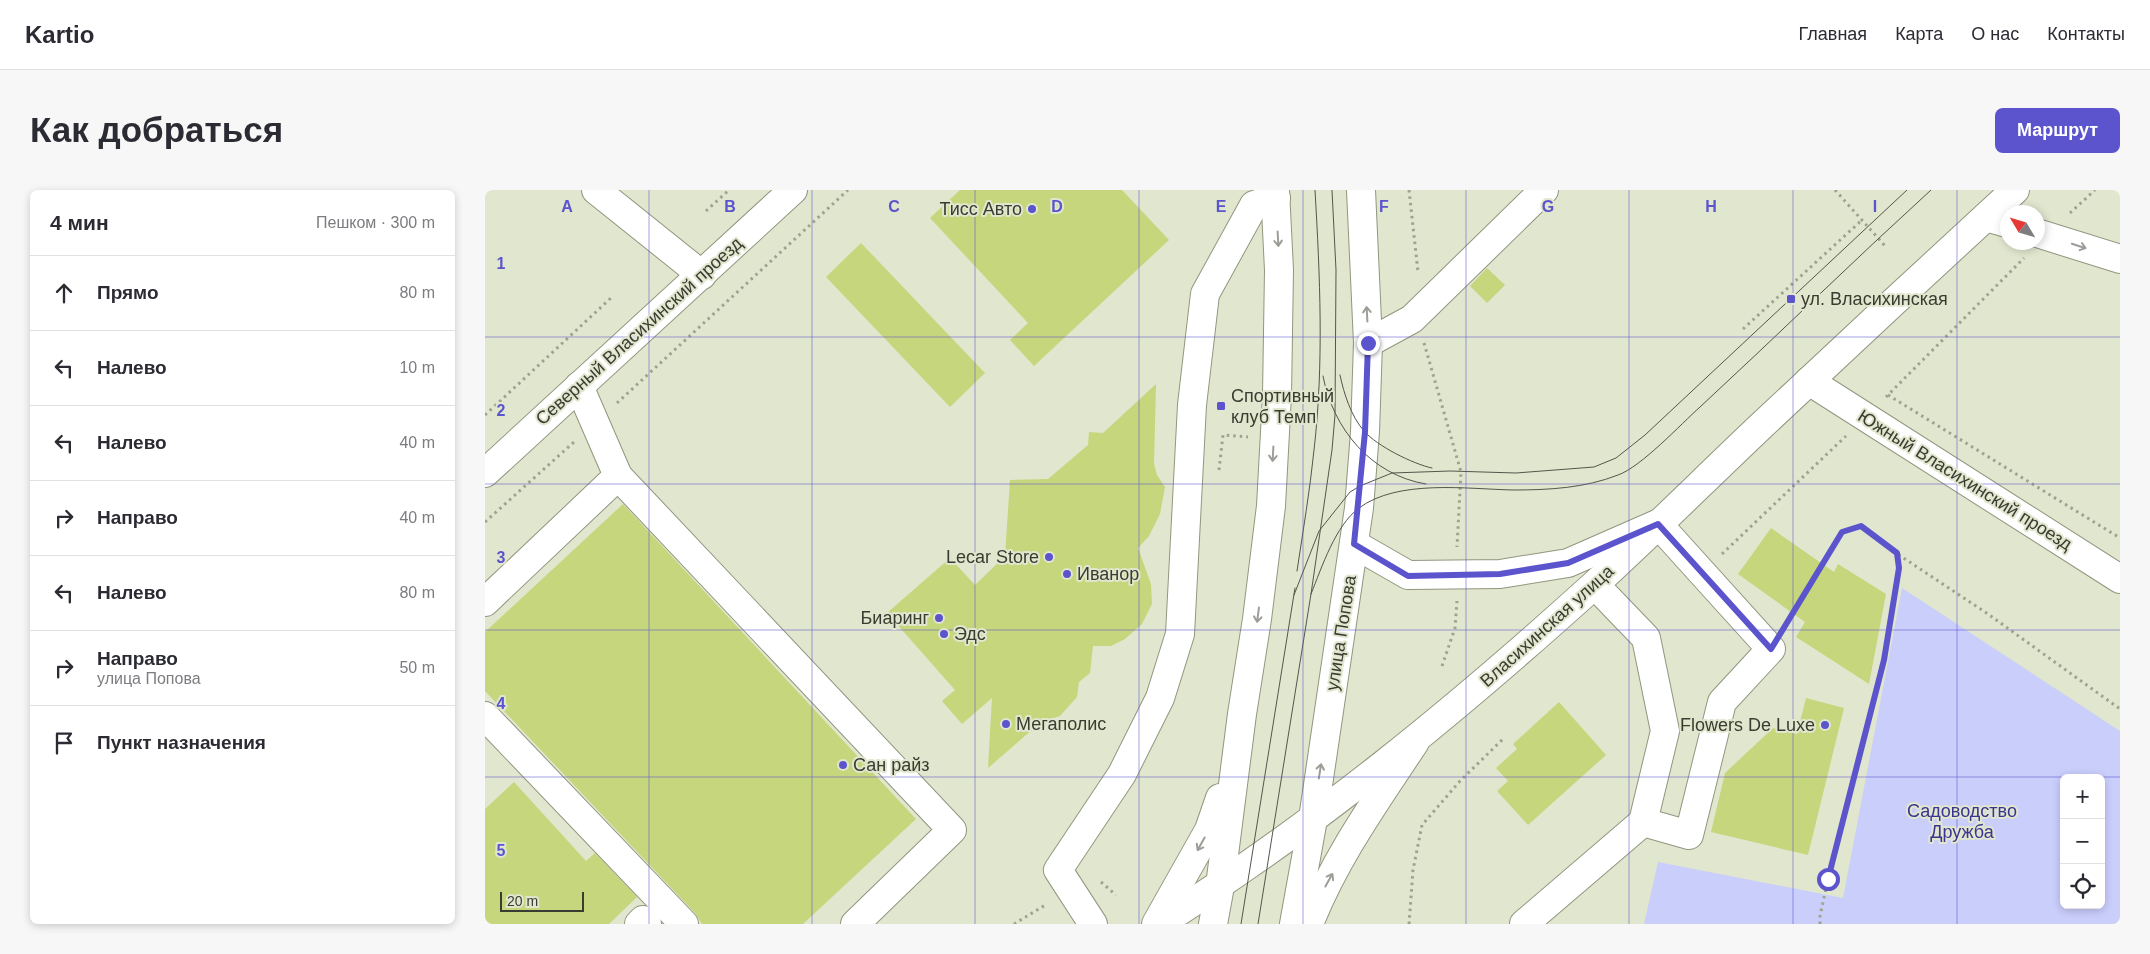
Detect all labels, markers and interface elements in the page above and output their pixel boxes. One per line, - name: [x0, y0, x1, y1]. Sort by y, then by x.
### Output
- text: Kartio: [25, 21, 94, 48]
- text: Главная: [1799, 24, 1867, 44]
- text: Карта: [1895, 24, 1943, 44]
- text: О нас: [1971, 24, 2019, 44]
- text: Контакты: [2047, 24, 2125, 44]
- button: Маршрут: [1995, 108, 2120, 153]
- text: Как добраться: [30, 110, 283, 149]
- text: A: [561, 198, 573, 215]
- text: B: [724, 198, 736, 215]
- text: C: [888, 198, 900, 215]
- text: D: [1051, 198, 1063, 215]
- text: E: [1216, 198, 1227, 215]
- text: F: [1379, 198, 1389, 215]
- text: G: [1542, 198, 1554, 215]
- text: H: [1705, 198, 1717, 215]
- text: I: [1873, 198, 1877, 215]
- place label: Тисс Авто: [940, 199, 1022, 219]
- marker: Тисс Авто: [1026, 203, 1038, 215]
- north arrow: [2000, 205, 2045, 250]
- text: 4 мин: [50, 211, 109, 234]
- text: Пешком · 300 m: [316, 214, 435, 231]
- one-way arrow: [1273, 230, 1283, 246]
- street label: Северный Власихинский проезд: [532, 233, 747, 429]
- one-way arrow: [2070, 242, 2086, 251]
- text: 1: [497, 255, 506, 272]
- icon: ahead: [50, 279, 78, 307]
- text: Прямо: [97, 282, 159, 303]
- text: 80 m: [399, 284, 435, 301]
- place label: ул. Власихинская: [1801, 289, 1948, 309]
- marker: ул. Власихинская: [1785, 293, 1797, 305]
- one-way arrow: [1362, 306, 1371, 322]
- route end: [1357, 332, 1380, 355]
- icon: left: [50, 354, 78, 382]
- text: Налево: [97, 357, 167, 378]
- text: 10 m: [399, 359, 435, 376]
- place label: Спортивный клуб Темп: [1231, 386, 1334, 427]
- marker: Спортивный клуб Темп: [1215, 400, 1227, 412]
- text: 2: [497, 402, 506, 419]
- street label: Южный Власихинский проезд: [1854, 406, 2076, 555]
- icon: left: [50, 429, 78, 457]
- text: Налево: [97, 432, 167, 453]
- text: 40 m: [399, 434, 435, 451]
- one-way arrow: [1269, 445, 1278, 461]
- icon: right: [50, 504, 78, 532]
- text: Направо: [97, 507, 178, 528]
- text: 40 m: [399, 509, 435, 526]
- place label: Lecar Store: [946, 547, 1039, 567]
- text: 3: [497, 549, 506, 566]
- marker: Lecar Store: [1043, 551, 1055, 563]
- street label: Власихинская улица: [1476, 560, 1618, 691]
- place label: Иванор: [1077, 564, 1139, 584]
- marker: Иванор: [1061, 568, 1073, 580]
- street label: улица Попова: [1322, 573, 1360, 692]
- icon: left: [50, 579, 78, 607]
- text: Налево: [97, 582, 167, 603]
- text: 80 m: [399, 584, 435, 601]
- one-way arrow: [1252, 607, 1262, 623]
- place label: Биаринг: [861, 608, 929, 628]
- marker: Биаринг: [933, 612, 945, 624]
- place label: Эдс: [954, 624, 986, 644]
- marker: Эдс: [938, 628, 950, 640]
- text: Направо: [97, 648, 178, 669]
- icon: right: [50, 654, 78, 682]
- text: 50 m: [399, 659, 435, 676]
- text: улица Попова: [97, 670, 201, 687]
- text: 4: [497, 695, 506, 712]
- place label: Мегаполис: [1016, 714, 1106, 734]
- place label: Flowers De Luxe: [1680, 715, 1815, 735]
- marker: Мегаполис: [1000, 718, 1012, 730]
- marker: Flowers De Luxe: [1819, 719, 1831, 731]
- icon: arrive: [50, 729, 78, 757]
- text: Пункт назначения: [97, 732, 266, 753]
- place label: Сан райз: [853, 755, 929, 775]
- marker: Сан райз: [837, 759, 849, 771]
- one-way arrow: [1316, 763, 1326, 779]
- map controls: [2060, 774, 2105, 909]
- button: +: [2060, 774, 2105, 819]
- park label: Садоводство Дружба: [1907, 801, 2017, 842]
- button: −: [2060, 819, 2105, 864]
- one-way arrow: [1196, 836, 1206, 850]
- text: 5: [497, 842, 506, 859]
- button: locate: [2060, 864, 2105, 909]
- route start: [1817, 868, 1840, 891]
- one-way arrow: [1324, 872, 1334, 887]
- scale bar: [500, 889, 584, 912]
- text: 20 m: [507, 893, 538, 909]

